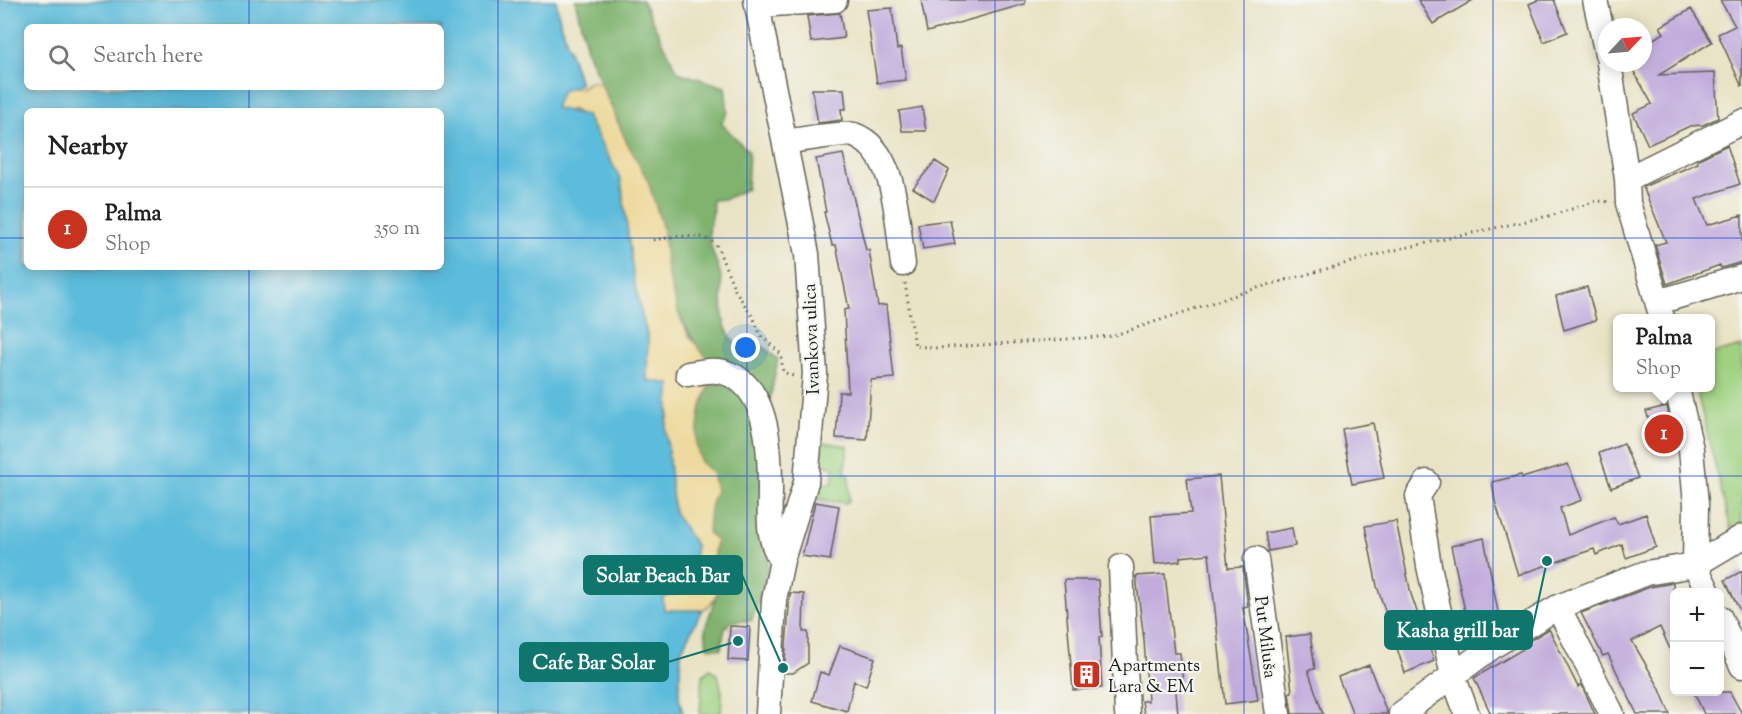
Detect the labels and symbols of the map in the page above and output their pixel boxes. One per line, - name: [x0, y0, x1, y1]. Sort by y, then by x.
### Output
- north arrow: [1598, 18, 1652, 72]
- street label: Ivankova ulica: [798, 283, 828, 395]
- your location: [731, 333, 760, 362]
- pin: 1: [1644, 412, 1684, 456]
- callout: Solar Beach Bar: [584, 556, 742, 594]
- text: Solar Beach Bar: [596, 563, 730, 592]
- street label: Put Miluša: [1246, 595, 1282, 680]
- callout: Kasha grill bar: [1385, 611, 1532, 649]
- text: Kasha grill bar: [1397, 618, 1520, 647]
- callout: Cafe Bar Solar: [520, 643, 668, 681]
- text: Cafe Bar Solar: [532, 650, 656, 679]
- place label: Apartments Lara & EM: [1108, 654, 1200, 701]
- building icon: Apartments Lara & EM: [1071, 659, 1103, 691]

